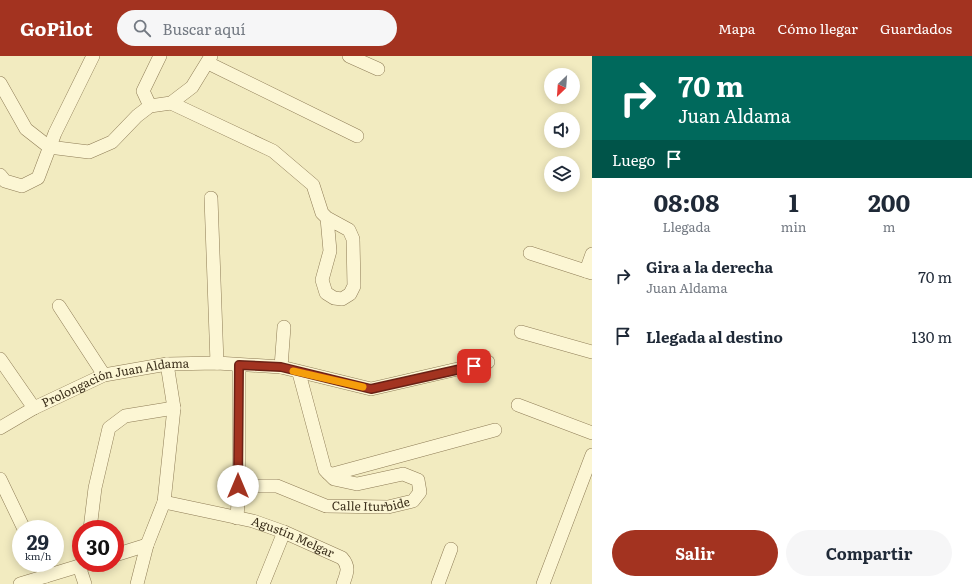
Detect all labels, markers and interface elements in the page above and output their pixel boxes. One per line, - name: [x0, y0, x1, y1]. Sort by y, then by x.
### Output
- search box: [117, 10, 397, 46]
- text: GoPilot: [20, 14, 93, 42]
- icon: search: [131, 17, 153, 39]
- text: Buscar aquí: [163, 17, 246, 40]
- text: Mapa: [718, 18, 755, 38]
- text: Cómo llegar: [777, 18, 858, 38]
- text: Guardados: [880, 18, 952, 38]
- text: 70 m: [678, 64, 744, 106]
- north arrow: [544, 68, 580, 104]
- map controls: [544, 68, 580, 192]
- icon: right: [612, 72, 664, 124]
- text: Juan Aldama: [678, 102, 791, 129]
- button: sound: [544, 112, 580, 148]
- text: Luego: [612, 148, 655, 171]
- icon: arrive: [663, 148, 685, 170]
- button: layers: [544, 156, 580, 192]
- text: 08:08: [654, 184, 719, 219]
- text: 1: [789, 184, 799, 219]
- text: 200: [868, 184, 910, 219]
- text: Llegada: [662, 217, 710, 236]
- text: min: [781, 217, 806, 236]
- text: m: [883, 217, 895, 236]
- text: Gira a la derecha: [646, 255, 773, 278]
- icon: right: [612, 265, 634, 287]
- text: 70 m: [918, 265, 952, 288]
- text: Juan Aldama: [646, 278, 727, 297]
- icon: arrive: [612, 325, 634, 347]
- text: Llegada al destino: [646, 325, 783, 348]
- text: 130 m: [912, 325, 952, 348]
- pin: [457, 349, 491, 383]
- street label: Prolongación Juan Aldama: [38, 354, 190, 411]
- icon: arrive: [463, 355, 485, 377]
- position arrow: [217, 465, 259, 507]
- street label: Calle Iturbide: [332, 492, 412, 515]
- street label: Agustín Melgar: [249, 511, 338, 562]
- speed limit sign: 30: [72, 520, 124, 572]
- text: 29: [27, 526, 49, 556]
- button: Salir: [612, 530, 778, 576]
- button: Compartir: [786, 530, 952, 576]
- text: km/h: [25, 548, 51, 563]

